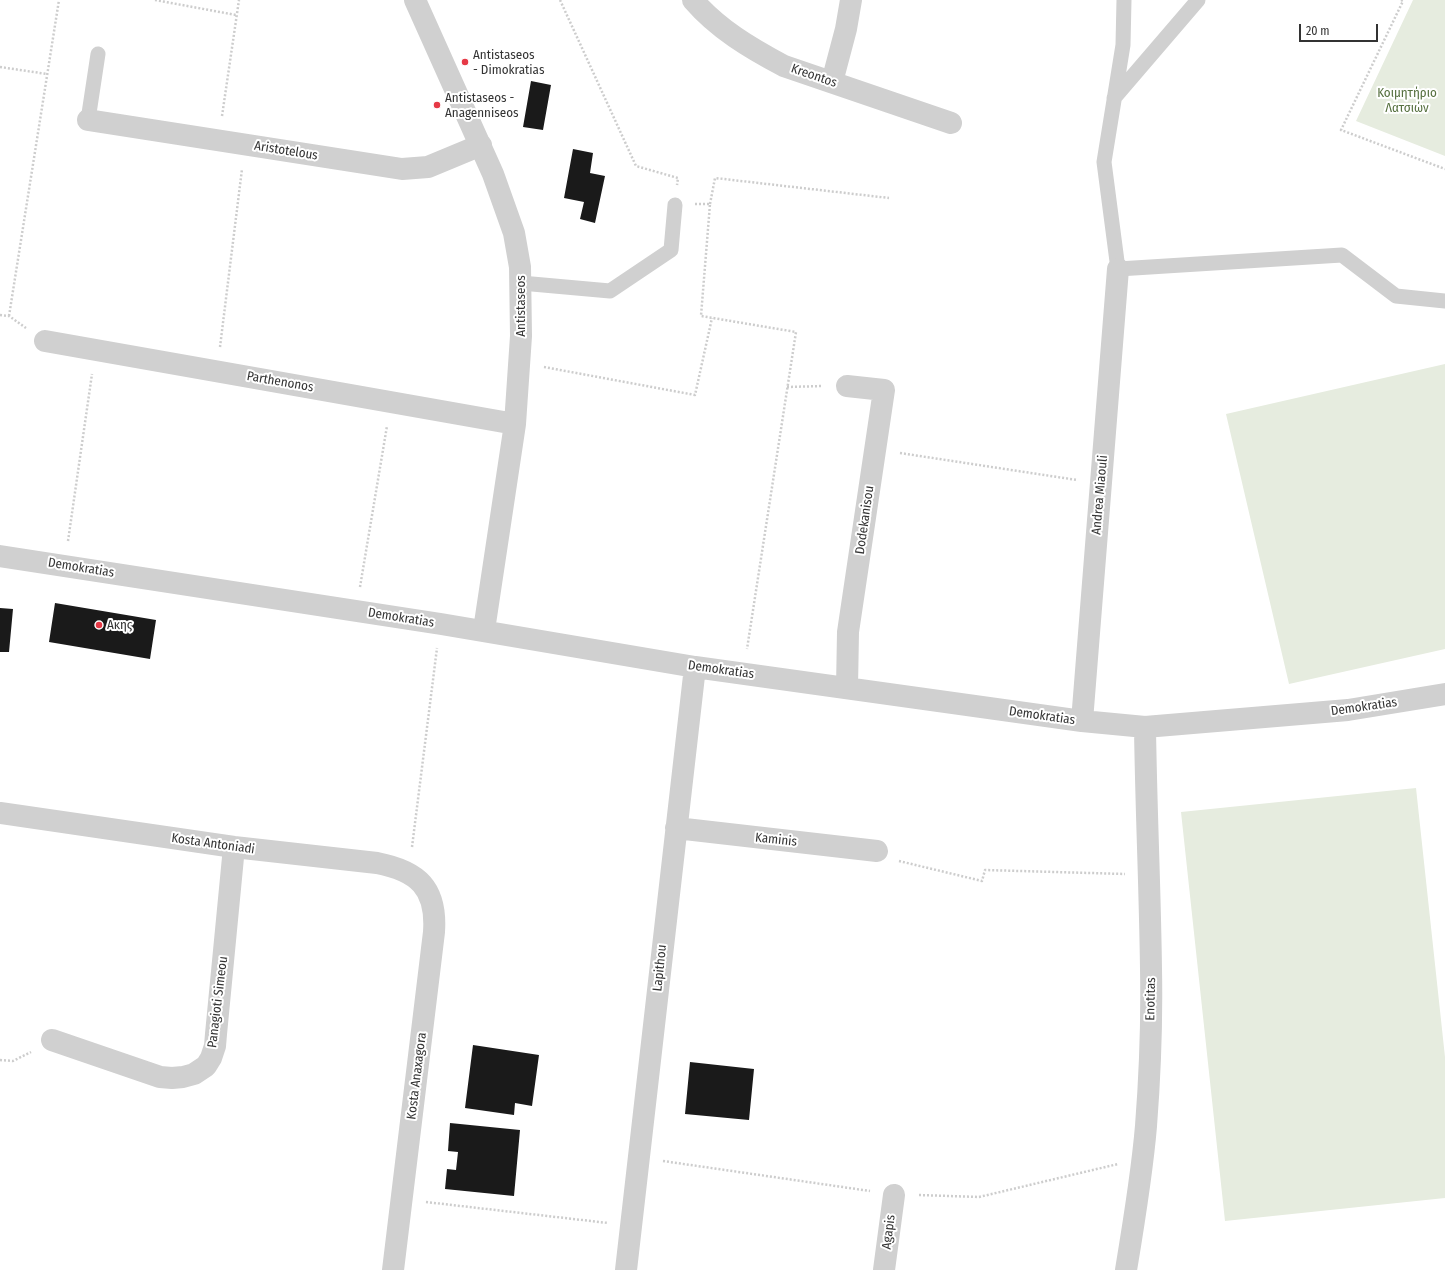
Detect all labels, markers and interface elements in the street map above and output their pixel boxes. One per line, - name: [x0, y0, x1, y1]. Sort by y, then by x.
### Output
- scale bar: [1301, 16, 1380, 42]
- text: 20 m: [1306, 24, 1330, 38]
- place label: Antistaseos - Dimokratias: [473, 47, 544, 78]
- marker: Antistaseos - Dimokratias: [460, 57, 470, 67]
- street label: Kreontos: [789, 61, 839, 91]
- park label: Κοιμητήριο Λατσιών: [1377, 85, 1437, 116]
- place label: Antistaseos - Anagenniseos: [445, 90, 519, 121]
- marker: Antistaseos - Anagenniseos: [432, 100, 442, 110]
- street label: Aristotelous: [253, 138, 319, 164]
- street label: Antistaseos: [513, 275, 529, 337]
- street label: Parthenonos: [245, 368, 315, 396]
- street label: Andrea Miaouli: [1089, 455, 1111, 535]
- street label: Dodekanisou: [852, 485, 878, 555]
- street label: Demokratias: [47, 555, 115, 581]
- street label: Demokratias: [367, 605, 435, 631]
- place label: Ακης: [107, 617, 132, 633]
- marker: Ακης: [94, 620, 104, 630]
- street label: Demokratias: [687, 658, 755, 682]
- street label: Demokratias: [1330, 695, 1398, 719]
- street label: Demokratias: [1008, 704, 1076, 728]
- street label: Kosta Antoniadi: [170, 830, 256, 858]
- street label: Kaminis: [754, 830, 798, 850]
- street label: Lapithou: [650, 944, 670, 992]
- street label: Panagioti Simeou: [205, 955, 231, 1049]
- street label: Enotitas: [1143, 977, 1159, 1021]
- street label: Kosta Anaxagora: [404, 1032, 430, 1120]
- street label: Agapis: [879, 1214, 899, 1250]

